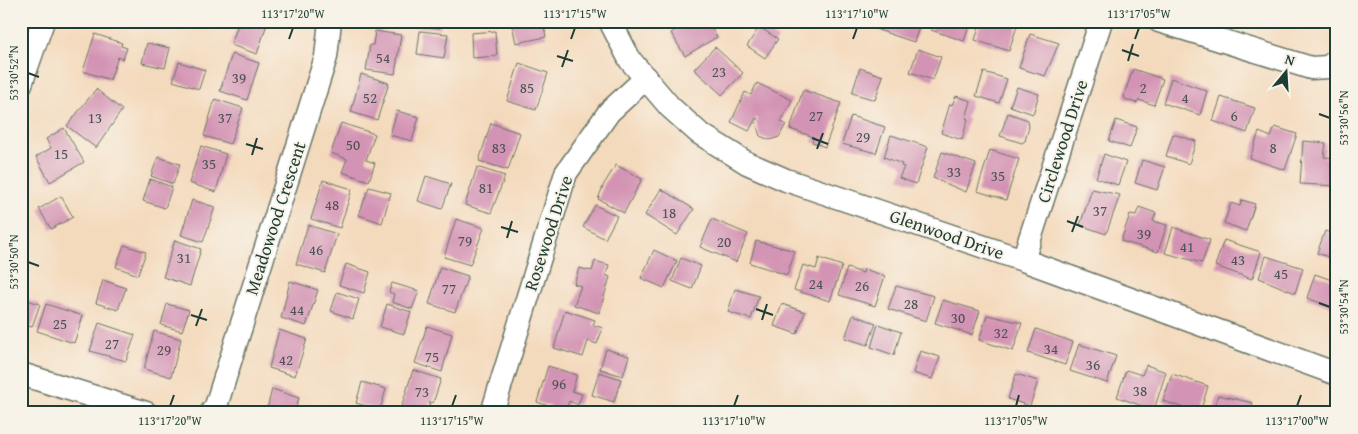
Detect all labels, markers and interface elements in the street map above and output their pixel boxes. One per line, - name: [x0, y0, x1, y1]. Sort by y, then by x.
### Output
- text: 113°17'20"W: [261, 5, 325, 22]
- text: 113°17'15"W: [543, 5, 607, 22]
- text: 113°17'10"W: [825, 5, 889, 22]
- text: 113°17'05"W: [1107, 5, 1171, 22]
- text: 53°30'52"N: [5, 45, 22, 101]
- house number: 54: [376, 47, 390, 68]
- north arrow: [1260, 48, 1310, 98]
- text: N: [1282, 49, 1298, 71]
- house number: 23: [712, 61, 726, 82]
- house number: 39: [232, 67, 246, 88]
- street label: Circlewood Drive: [1029, 76, 1095, 206]
- house number: 85: [520, 77, 534, 98]
- house number: 2: [1139, 77, 1147, 98]
- house number: 52: [363, 87, 377, 108]
- house number: 4: [1181, 87, 1189, 108]
- text: 53°30'56"N: [1335, 90, 1352, 146]
- house number: 27: [809, 105, 823, 126]
- house number: 6: [1230, 105, 1238, 126]
- house number: 13: [88, 107, 102, 128]
- house number: 37: [218, 107, 232, 128]
- house number: 29: [856, 126, 870, 147]
- house number: 50: [346, 134, 360, 155]
- street label: Meadowood Crescent: [237, 137, 313, 298]
- house number: 83: [492, 137, 506, 158]
- house number: 8: [1269, 137, 1277, 158]
- house number: 15: [54, 143, 68, 164]
- house number: 35: [202, 153, 216, 174]
- house number: 33: [947, 161, 961, 182]
- house number: 35: [991, 165, 1005, 186]
- street label: Rosewood Drive: [517, 172, 579, 294]
- house number: 81: [479, 177, 493, 198]
- house number: 48: [325, 194, 339, 215]
- house number: 37: [1093, 200, 1107, 221]
- house number: 18: [662, 202, 676, 223]
- street label: Glenwood Drive: [886, 202, 1008, 266]
- house number: 39: [1137, 223, 1151, 244]
- house number: 79: [458, 230, 472, 251]
- house number: 20: [717, 231, 731, 252]
- text: 53°30'50"N: [5, 234, 22, 290]
- house number: 41: [1180, 236, 1194, 257]
- house number: 46: [309, 239, 323, 260]
- house number: 31: [177, 247, 191, 268]
- house number: 43: [1231, 249, 1245, 270]
- house number: 45: [1274, 263, 1288, 284]
- house number: 24: [809, 273, 823, 294]
- house number: 26: [855, 275, 869, 296]
- house number: 77: [442, 278, 456, 299]
- text: 53°30'54"N: [1335, 279, 1352, 335]
- house number: 28: [904, 293, 918, 314]
- house number: 44: [290, 299, 304, 320]
- house number: 30: [951, 307, 965, 328]
- house number: 25: [53, 313, 67, 334]
- house number: 32: [994, 322, 1008, 343]
- house number: 27: [105, 333, 119, 354]
- house number: 34: [1044, 338, 1058, 359]
- house number: 29: [157, 339, 171, 360]
- house number: 75: [425, 346, 439, 367]
- house number: 42: [279, 349, 293, 370]
- house number: 36: [1086, 354, 1100, 375]
- house number: 96: [552, 373, 566, 394]
- house number: 38: [1133, 380, 1147, 401]
- house number: 73: [415, 381, 429, 402]
- text: 113°17'20"W: [138, 412, 202, 429]
- text: 113°17'15"W: [420, 412, 484, 429]
- text: 113°17'10"W: [702, 412, 766, 429]
- text: 113°17'05"W: [984, 412, 1048, 429]
- text: 113°17'00"W: [1265, 412, 1329, 429]

